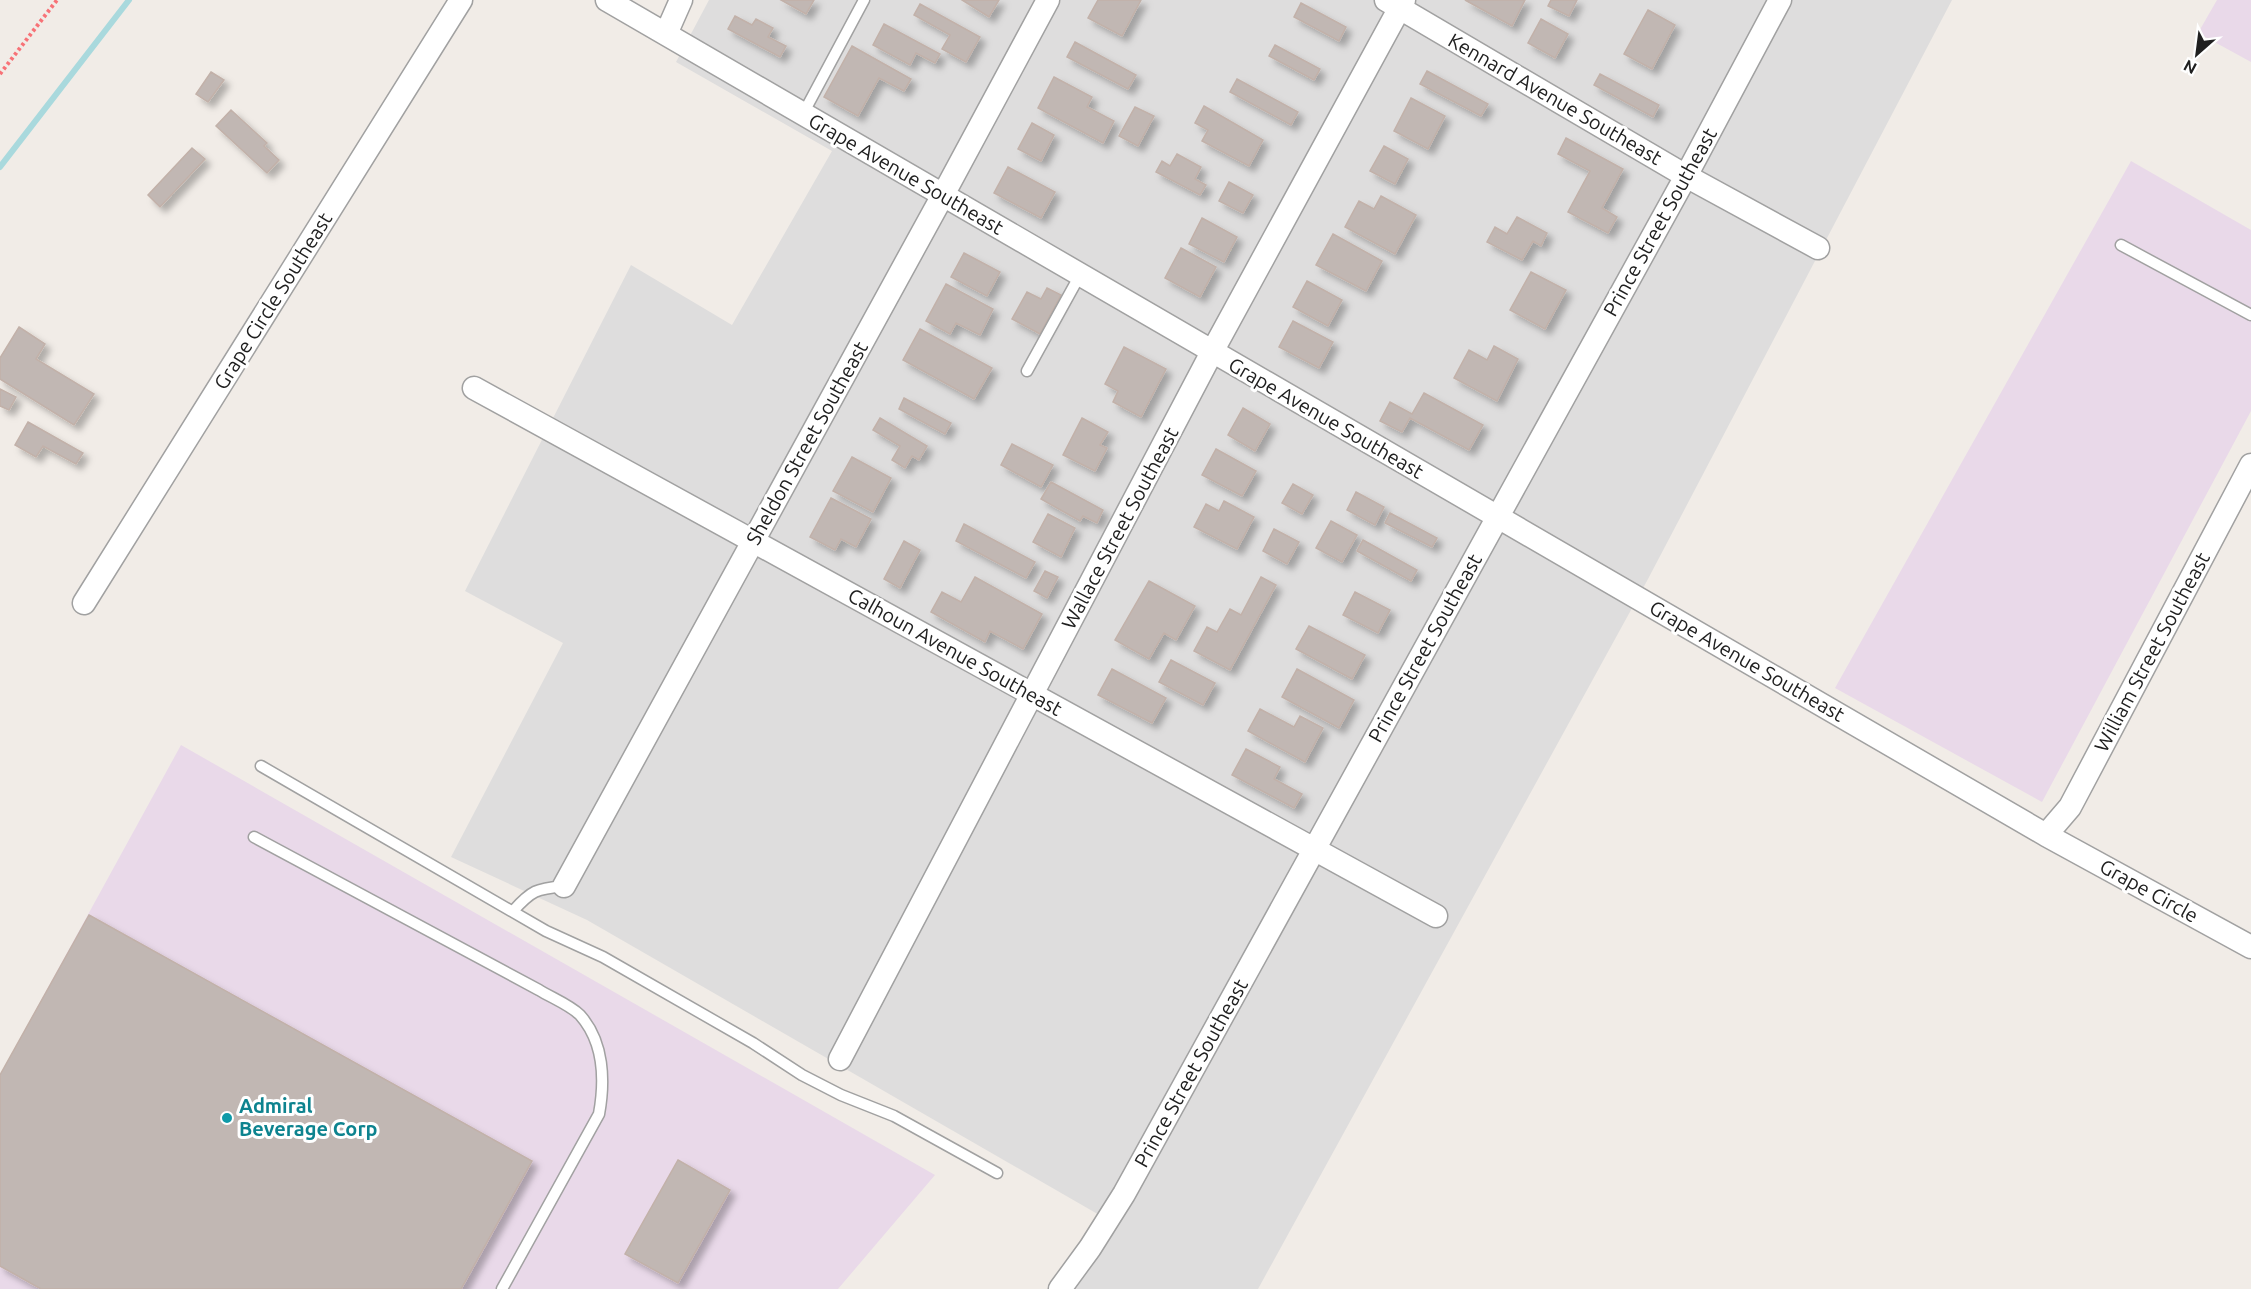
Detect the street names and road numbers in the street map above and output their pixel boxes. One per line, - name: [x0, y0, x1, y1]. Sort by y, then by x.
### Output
- street label: Kennard Avenue Southeast: [1444, 28, 1666, 169]
- street label: Grape Avenue Southeast: [805, 108, 1008, 239]
- street label: Prince Street Southeast: [1598, 123, 1721, 320]
- street label: Grape Circle Southeast: [209, 208, 336, 393]
- street label: Sheldon Street Southeast: [741, 337, 872, 548]
- street label: Grape Avenue Southeast: [1225, 352, 1428, 483]
- street label: Wallace Street Southeast: [1057, 423, 1183, 633]
- street label: William Street Southeast: [2089, 548, 2214, 755]
- street label: Prince Street Southeast: [1363, 549, 1486, 746]
- street label: Calhoun Avenue Southeast: [844, 583, 1066, 720]
- street label: Grape Avenue Southeast: [1646, 595, 1849, 726]
- street label: Grape Circle: [2096, 854, 2202, 927]
- street label: Prince Street Southeast: [1129, 974, 1252, 1171]

